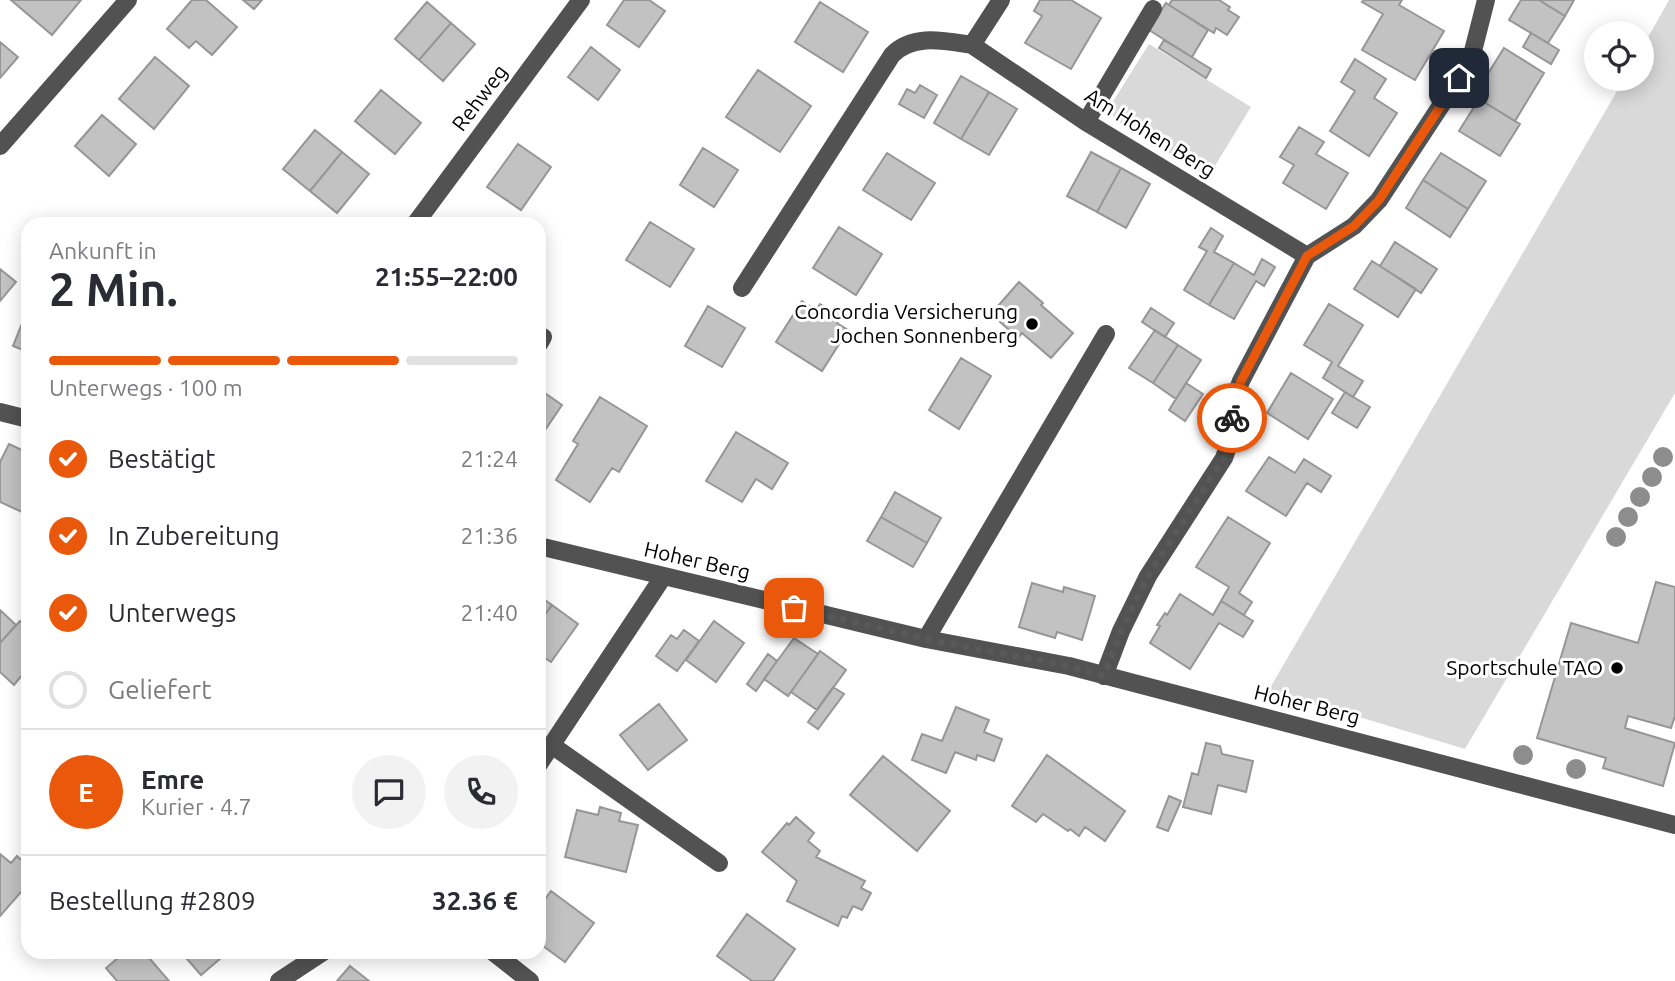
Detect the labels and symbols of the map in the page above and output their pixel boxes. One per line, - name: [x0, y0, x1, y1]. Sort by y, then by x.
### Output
- pin: [1429, 48, 1489, 108]
- street label: Rehweg: [447, 60, 512, 135]
- street label: Am Hohen Berg: [1081, 83, 1220, 182]
- place label: Concordia Versicherung Jochen Sonnenberg: [794, 299, 1018, 347]
- marker: Concordia Versicherung Jochen Sonnenberg: [1024, 316, 1040, 332]
- courier: [1197, 383, 1267, 453]
- street label: Hoher Berg: [642, 536, 753, 584]
- pin: [764, 578, 824, 638]
- place label: Sportschule TAO: [1446, 655, 1603, 679]
- marker: Sportschule TAO: [1609, 660, 1625, 676]
- street label: Hoher Berg: [1252, 679, 1363, 729]

